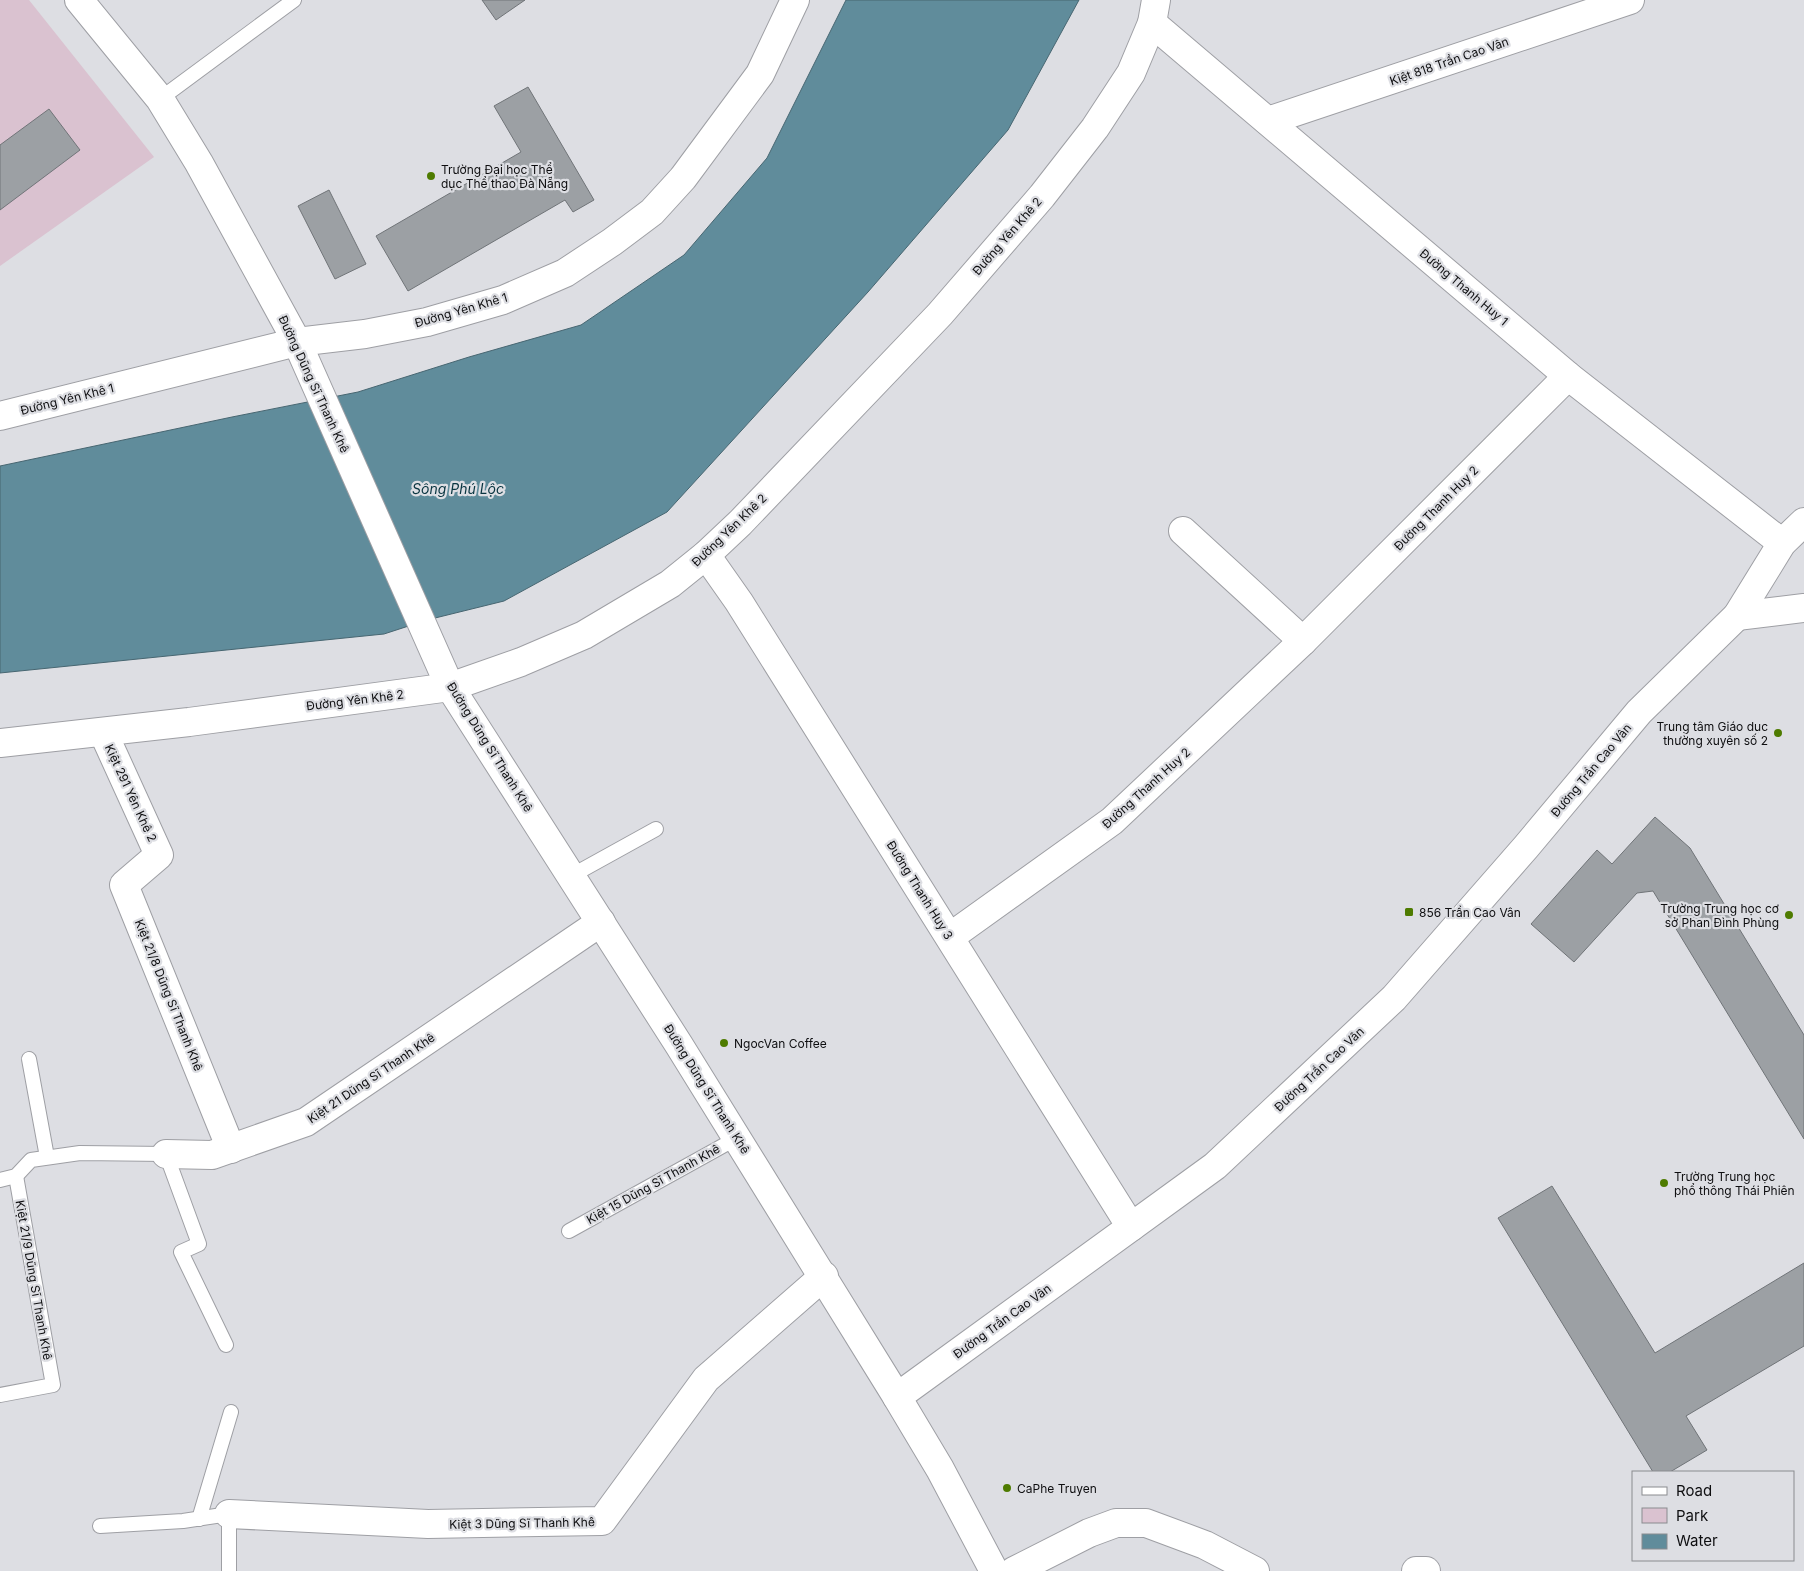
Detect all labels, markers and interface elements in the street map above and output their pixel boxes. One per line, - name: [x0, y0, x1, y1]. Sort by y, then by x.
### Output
- street label: Kiệt 818 Trần Cao Vân: [1388, 34, 1510, 88]
- place label: Trường Đại học Thể dục Thể thao Đà Nẵng: [441, 162, 568, 191]
- marker: Trường Đại học Thể dục Thể thao Đà Nẵng: [425, 170, 437, 182]
- street label: Đường Yên Khê 2: [969, 194, 1045, 278]
- street label: Đường Thanh Huy 1: [1417, 246, 1511, 328]
- street label: Đường Yên Khê 1: [413, 290, 509, 330]
- street label: Đường Dũng Sĩ Thanh Khê: [275, 313, 353, 455]
- street label: Đường Yên Khê 1: [19, 380, 115, 418]
- street label: Đường Thanh Huy 2: [1391, 463, 1481, 553]
- water label: Sông Phú Lộc: [412, 480, 504, 497]
- street label: Đường Yên Khê 2: [688, 490, 770, 570]
- street label: Đường Dũng Sĩ Thanh Khê: [444, 679, 536, 815]
- street label: Đường Yên Khê 2: [305, 687, 405, 713]
- place label: Trung tâm Giáo dục thường xuyên số 2: [1656, 719, 1768, 748]
- street label: Đường Trần Cao Vân: [1548, 720, 1634, 820]
- marker: Trung tâm Giáo dục thường xuyên số 2: [1772, 727, 1784, 739]
- street label: Kiệt 291 Yên Khê 2: [102, 742, 160, 844]
- street label: Đường Thanh Huy 2: [1099, 745, 1193, 831]
- street label: Đường Thanh Huy 3: [884, 838, 956, 942]
- place label: Trường Trung học cơ sở Phan Đình Phùng: [1660, 901, 1779, 930]
- place label: 856 Trần Cao Vân: [1419, 905, 1521, 920]
- marker: 856 Trần Cao Vân: [1403, 906, 1415, 918]
- marker: Trường Trung học cơ sở Phan Đình Phùng: [1783, 909, 1795, 921]
- street label: Kiệt 21/8 Dũng Sĩ Thanh Khê: [132, 917, 206, 1073]
- street label: Đường Dũng Sĩ Thanh Khê: [661, 1021, 753, 1157]
- street label: Đường Trần Cao Vân: [1271, 1024, 1367, 1114]
- street label: Kiệt 21 Dũng Sĩ Thanh Khê: [304, 1030, 438, 1126]
- place label: NgocVan Coffee: [734, 1036, 827, 1051]
- marker: NgocVan Coffee: [718, 1037, 730, 1049]
- street label: Kiệt 15 Dũng Sĩ Thanh Khê: [584, 1141, 722, 1227]
- place label: Trường Trung học phổ thông Thái Phiên: [1674, 1169, 1795, 1198]
- marker: Trường Trung học phổ thông Thái Phiên: [1658, 1177, 1670, 1189]
- street label: Kiệt 21/9 Dũng Sĩ Thanh Khê: [13, 1199, 55, 1361]
- street label: Đường Trần Cao Vân: [950, 1281, 1054, 1361]
- legend: [1632, 1471, 1794, 1561]
- place label: CaPhe Truyen: [1017, 1481, 1097, 1496]
- text: Road: [1676, 1481, 1712, 1500]
- marker: CaPhe Truyen: [1001, 1482, 1013, 1494]
- text: Park: [1676, 1506, 1709, 1525]
- street label: Kiệt 3 Dũng Sĩ Thanh Khê: [449, 1514, 595, 1532]
- text: Water: [1676, 1531, 1718, 1550]

